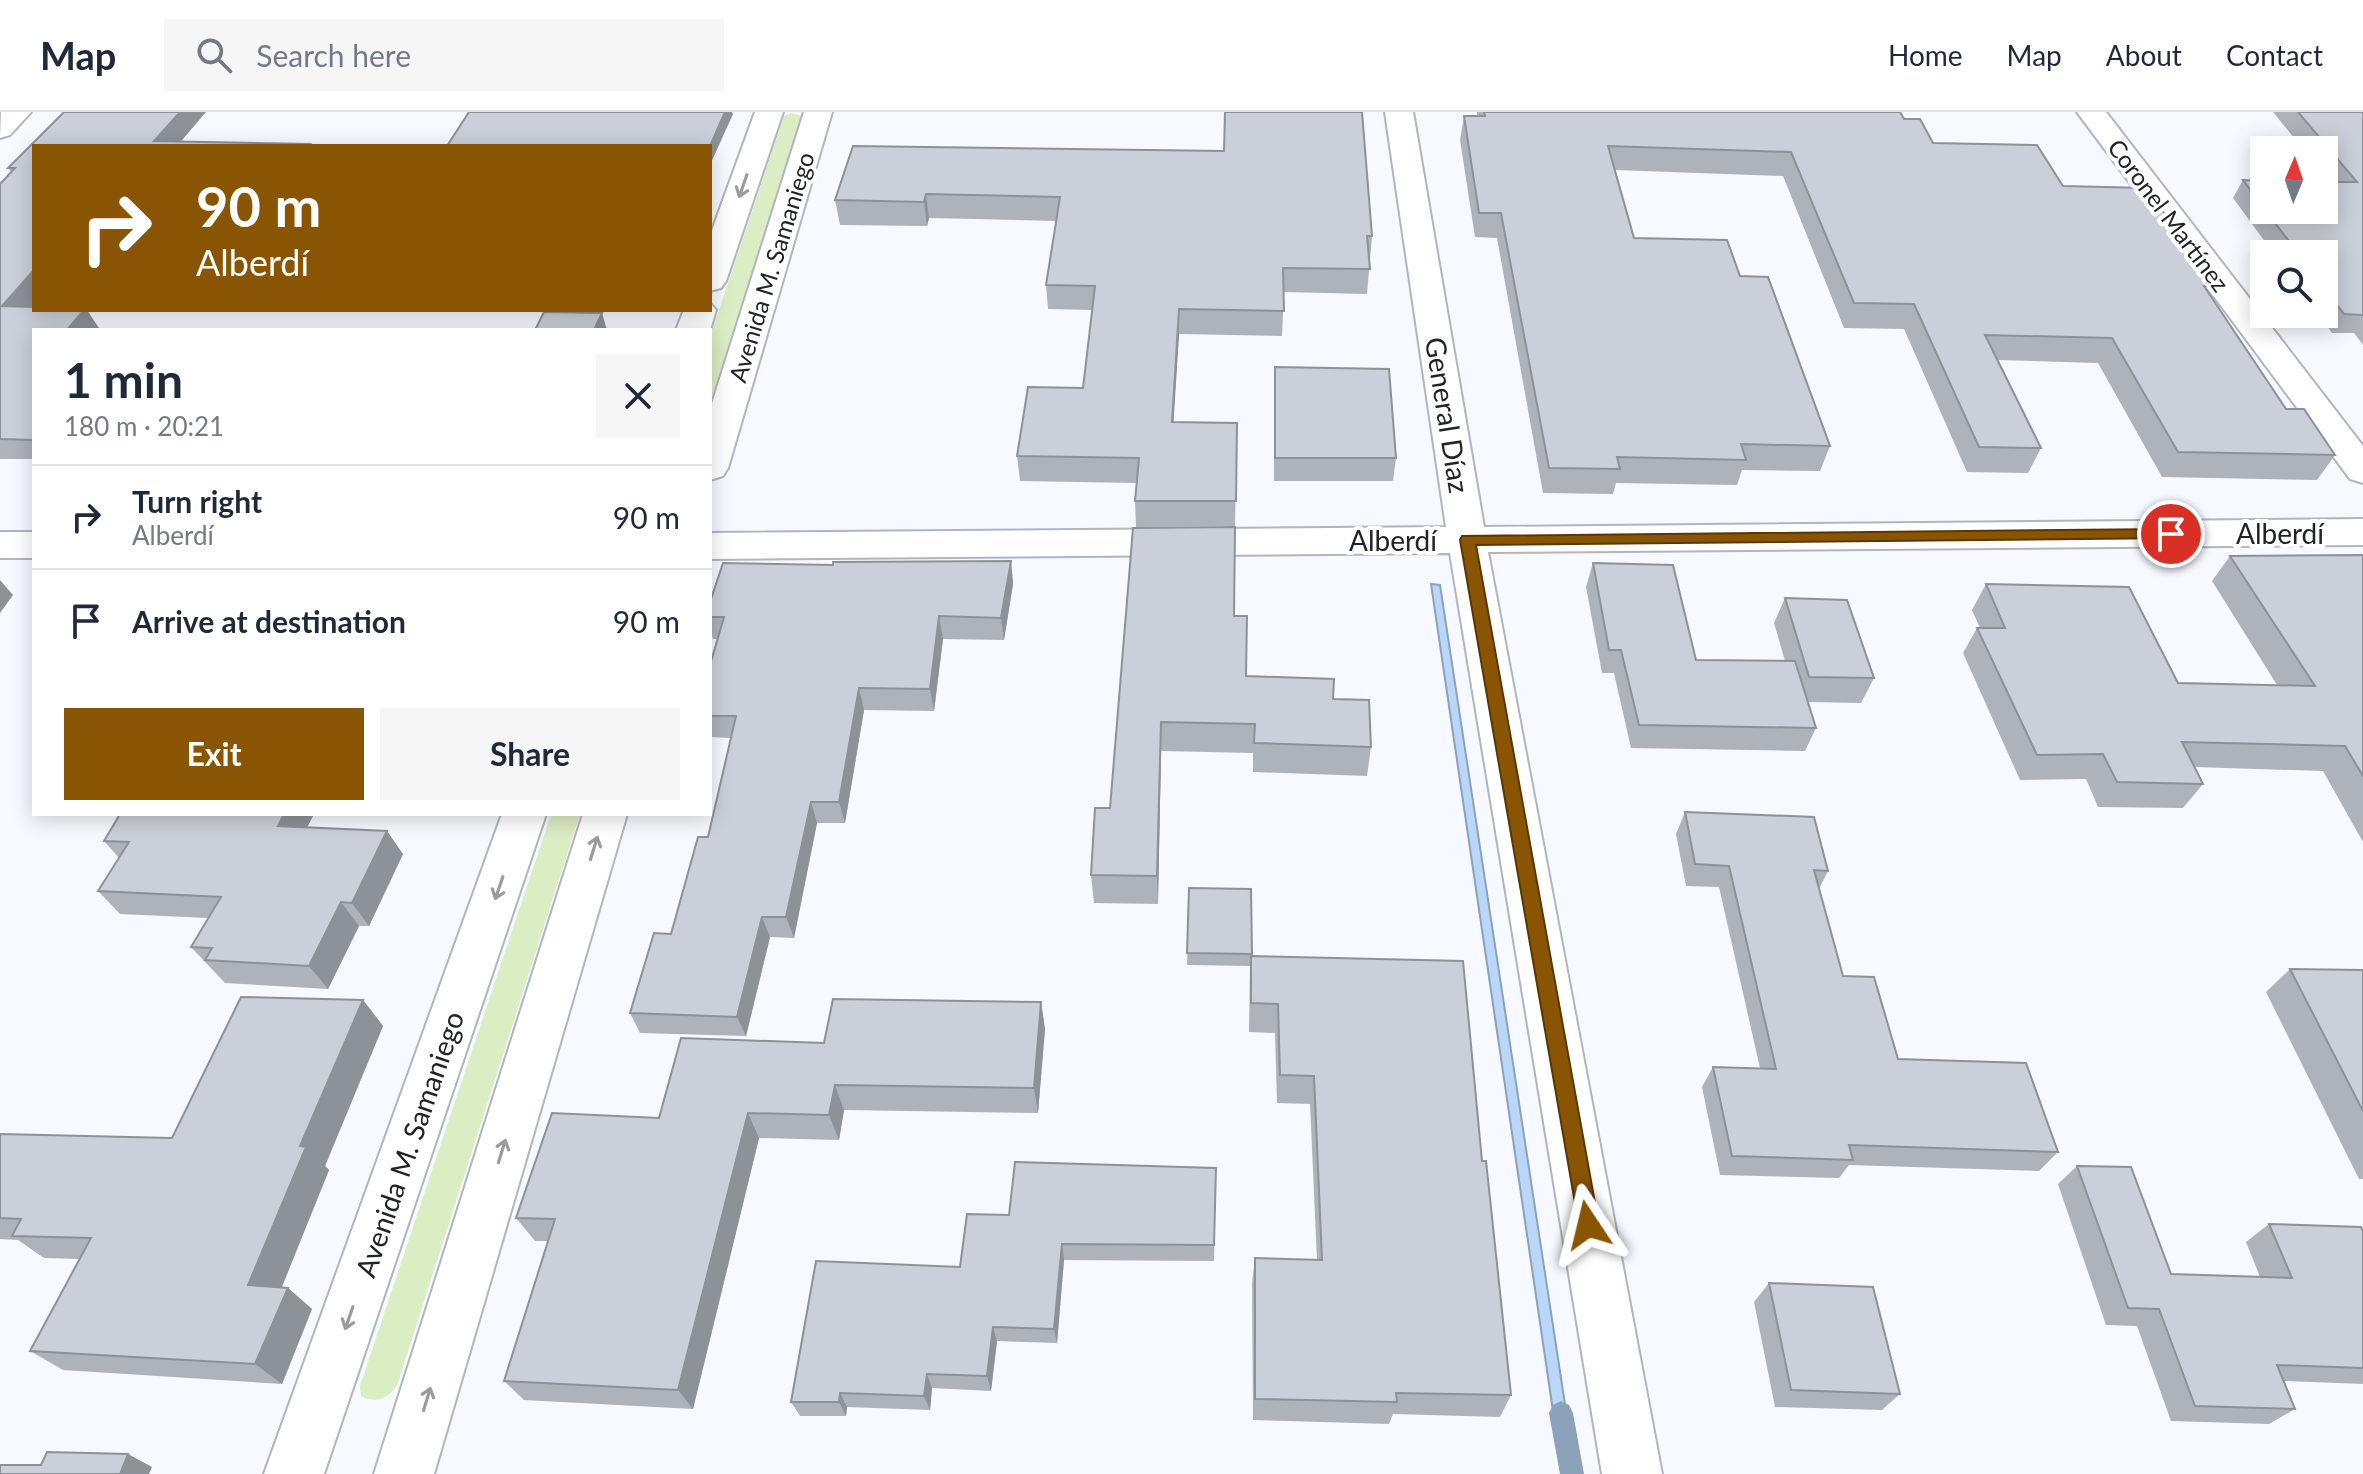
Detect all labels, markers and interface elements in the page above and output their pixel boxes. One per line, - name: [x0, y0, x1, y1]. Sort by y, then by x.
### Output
- search box: [164, 19, 724, 91]
- text: Map: [40, 32, 116, 78]
- icon: search: [192, 33, 236, 77]
- text: Search here: [256, 37, 411, 73]
- text: Home: [1888, 38, 1963, 72]
- text: Map: [2007, 38, 2062, 72]
- text: About: [2106, 38, 2182, 72]
- text: Contact: [2226, 38, 2323, 72]
- street label: Coronel Martínez: [2102, 133, 2236, 297]
- north arrow: [2250, 136, 2338, 224]
- map controls: [2250, 136, 2338, 328]
- street label: Avenida M. Samaniego: [722, 149, 820, 385]
- text: 90 m: [196, 172, 321, 239]
- one-way arrow: [735, 173, 750, 198]
- icon: right: [64, 176, 168, 280]
- text: Alberdí: [196, 240, 309, 284]
- button: search: [2250, 240, 2338, 328]
- street label: General Díaz: [1419, 335, 1477, 495]
- text: 1 min: [64, 351, 183, 408]
- button: close: [596, 354, 680, 438]
- text: 180 m · 20:21: [64, 410, 224, 442]
- text: Turn right: [132, 483, 262, 519]
- icon: right: [64, 495, 108, 539]
- text: 90 m: [613, 499, 680, 535]
- pin: [2137, 500, 2205, 568]
- icon: arrive: [2149, 512, 2193, 556]
- street label: Alberdí: [2236, 516, 2325, 550]
- text: Alberdí: [132, 519, 214, 551]
- street label: Alberdí: [1349, 523, 1438, 557]
- icon: arrive: [64, 599, 108, 643]
- text: Arrive at destination: [132, 603, 406, 639]
- text: 90 m: [613, 603, 680, 639]
- button: Exit: [64, 708, 364, 800]
- button: Share: [380, 708, 680, 800]
- one-way arrow: [587, 836, 602, 862]
- one-way arrow: [490, 875, 505, 900]
- street label: Avenida M. Samaniego: [348, 1007, 470, 1281]
- one-way arrow: [495, 1138, 510, 1164]
- position arrow: [1546, 1183, 1630, 1267]
- one-way arrow: [340, 1306, 355, 1331]
- one-way arrow: [420, 1387, 435, 1412]

